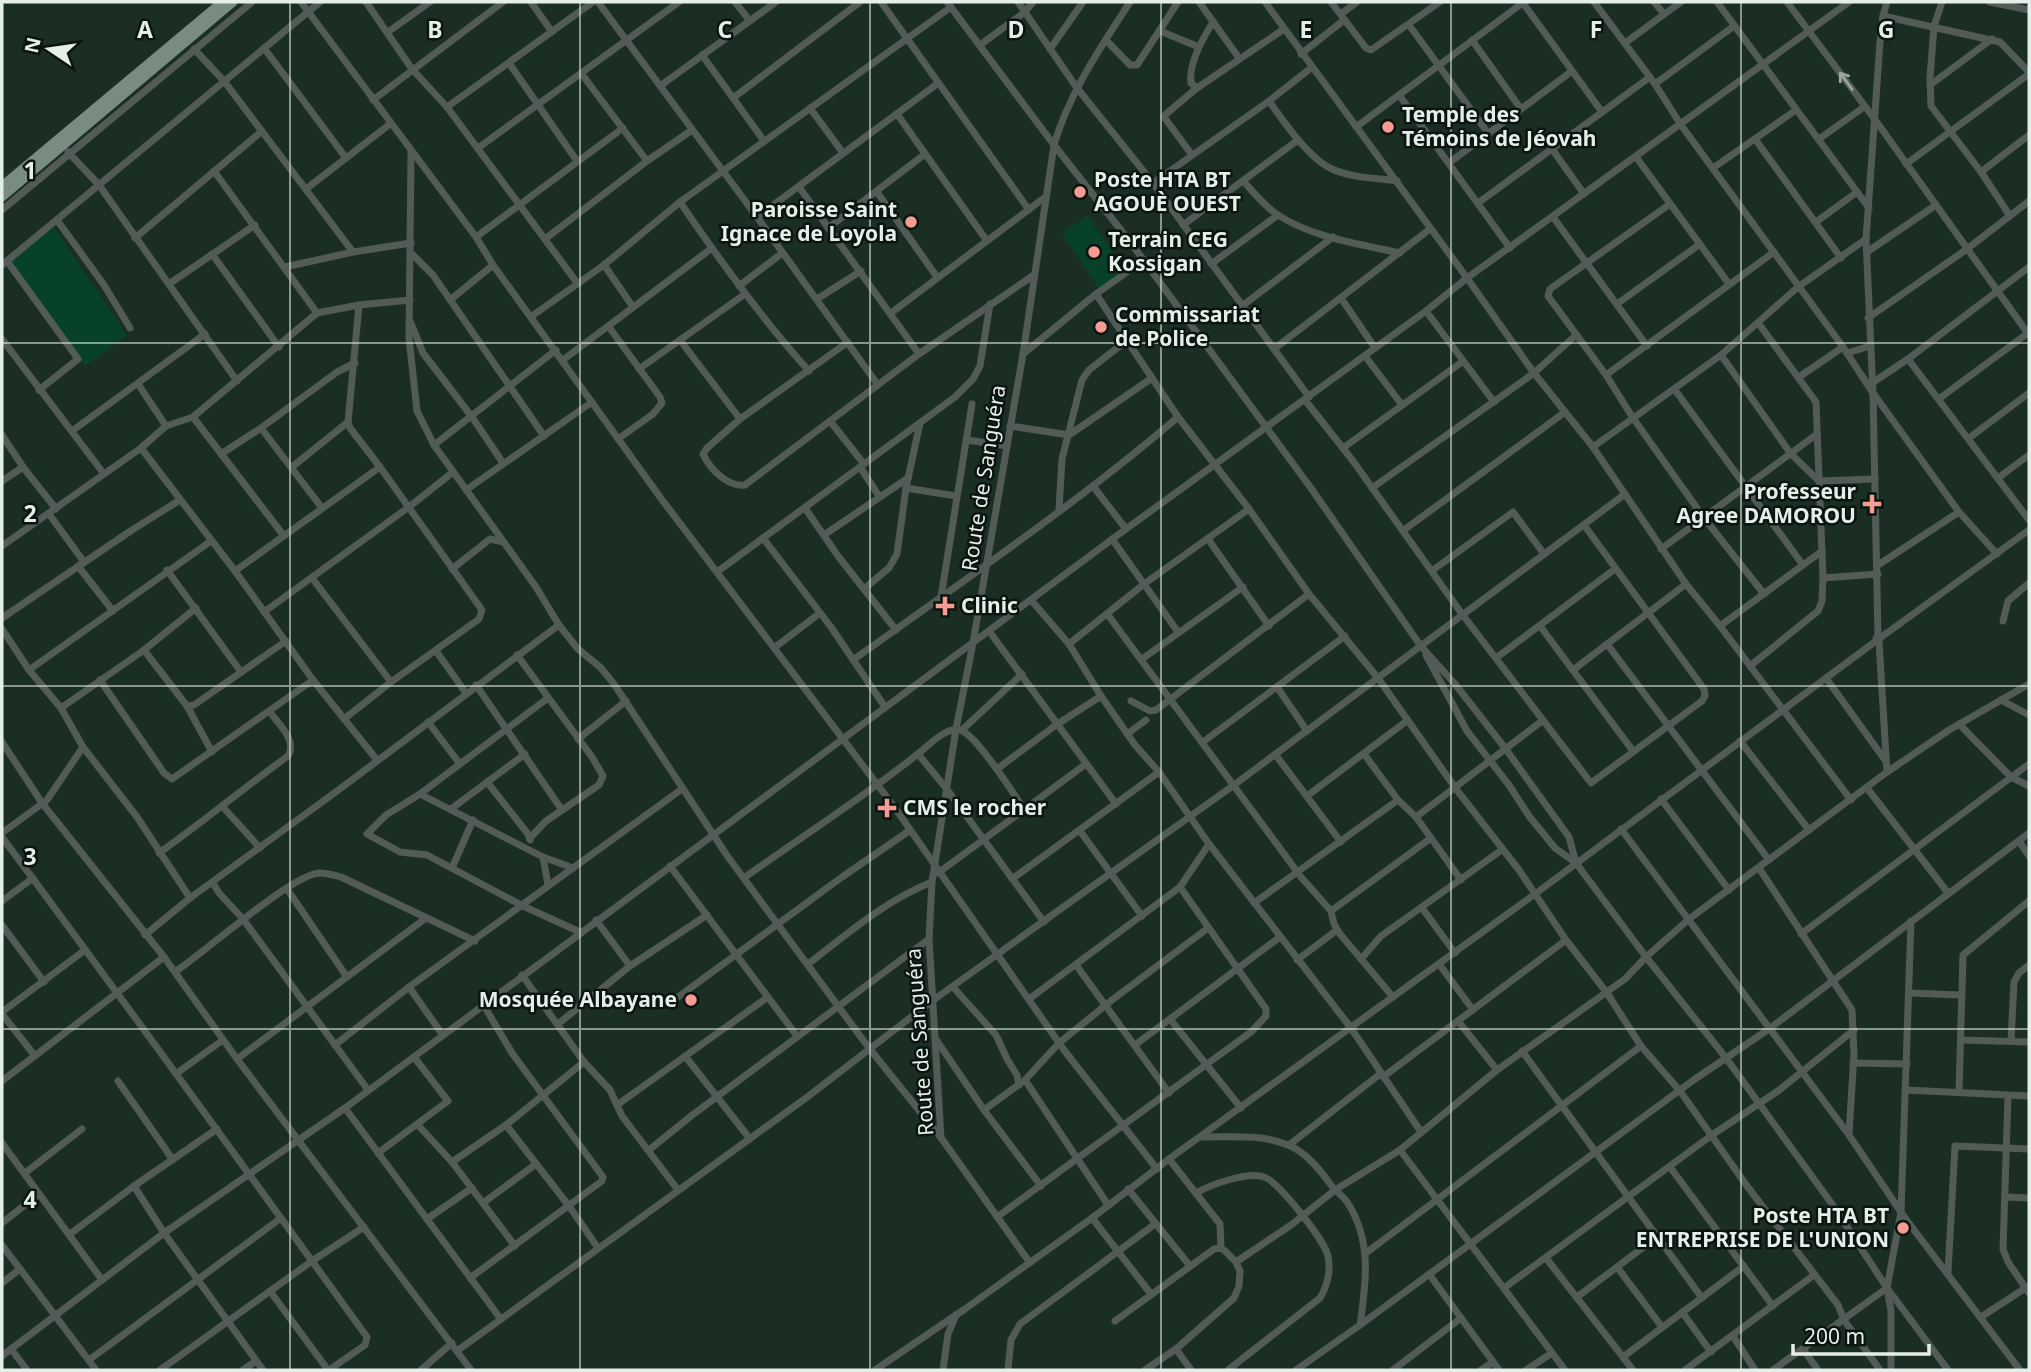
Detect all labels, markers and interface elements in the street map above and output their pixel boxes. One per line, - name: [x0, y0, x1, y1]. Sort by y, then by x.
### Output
- text: A: [137, 13, 153, 45]
- text: B: [427, 13, 443, 45]
- text: C: [718, 13, 733, 45]
- text: D: [1008, 13, 1024, 45]
- text: E: [1300, 13, 1312, 45]
- text: F: [1590, 13, 1602, 45]
- text: G: [1878, 13, 1894, 45]
- north arrow: [14, 14, 84, 84]
- text: N: [18, 35, 47, 56]
- one-way arrow: [1839, 72, 1853, 91]
- place label: Temple des Témoins de Jéovah: [1402, 100, 1596, 152]
- marker: Temple des Témoins de Jéovah: [1380, 119, 1396, 135]
- text: 1: [23, 154, 37, 186]
- place label: Poste HTA BT AGOUÈ OUEST: [1094, 165, 1241, 217]
- marker: Poste HTA BT AGOUÈ OUEST: [1072, 184, 1088, 200]
- place label: Paroisse Saint Ignace de Loyola: [721, 195, 897, 247]
- marker: Paroisse Saint Ignace de Loyola: [903, 214, 919, 230]
- place label: Terrain CEG Kossigan: [1108, 225, 1228, 277]
- marker: Terrain CEG Kossigan: [1086, 244, 1102, 260]
- place label: Commissariat de Police: [1115, 300, 1260, 352]
- marker: Commissariat de Police: [1093, 319, 1109, 335]
- street label: Route de Sanguéra: [954, 383, 1012, 573]
- place label: Professeur Agree DAMOROU: [1677, 477, 1857, 529]
- marker: Professeur Agree DAMOROU: [1862, 494, 1882, 514]
- text: 2: [23, 497, 37, 529]
- place label: Clinic: [961, 591, 1018, 619]
- marker: Clinic: [935, 596, 955, 616]
- place label: CMS le rocher: [903, 793, 1047, 821]
- marker: CMS le rocher: [877, 798, 897, 818]
- text: 3: [23, 840, 37, 872]
- street label: Route de Sanguéra: [898, 947, 940, 1137]
- place label: Mosquée Albayane: [479, 985, 677, 1013]
- marker: Mosquée Albayane: [683, 992, 699, 1008]
- text: 4: [23, 1183, 37, 1215]
- place label: Poste HTA BT ENTREPRISE DE L'UNION: [1636, 1201, 1889, 1253]
- marker: Poste HTA BT ENTREPRISE DE L'UNION: [1895, 1220, 1911, 1236]
- scale bar: [1793, 1312, 1930, 1356]
- text: 200 m: [1804, 1322, 1865, 1350]

